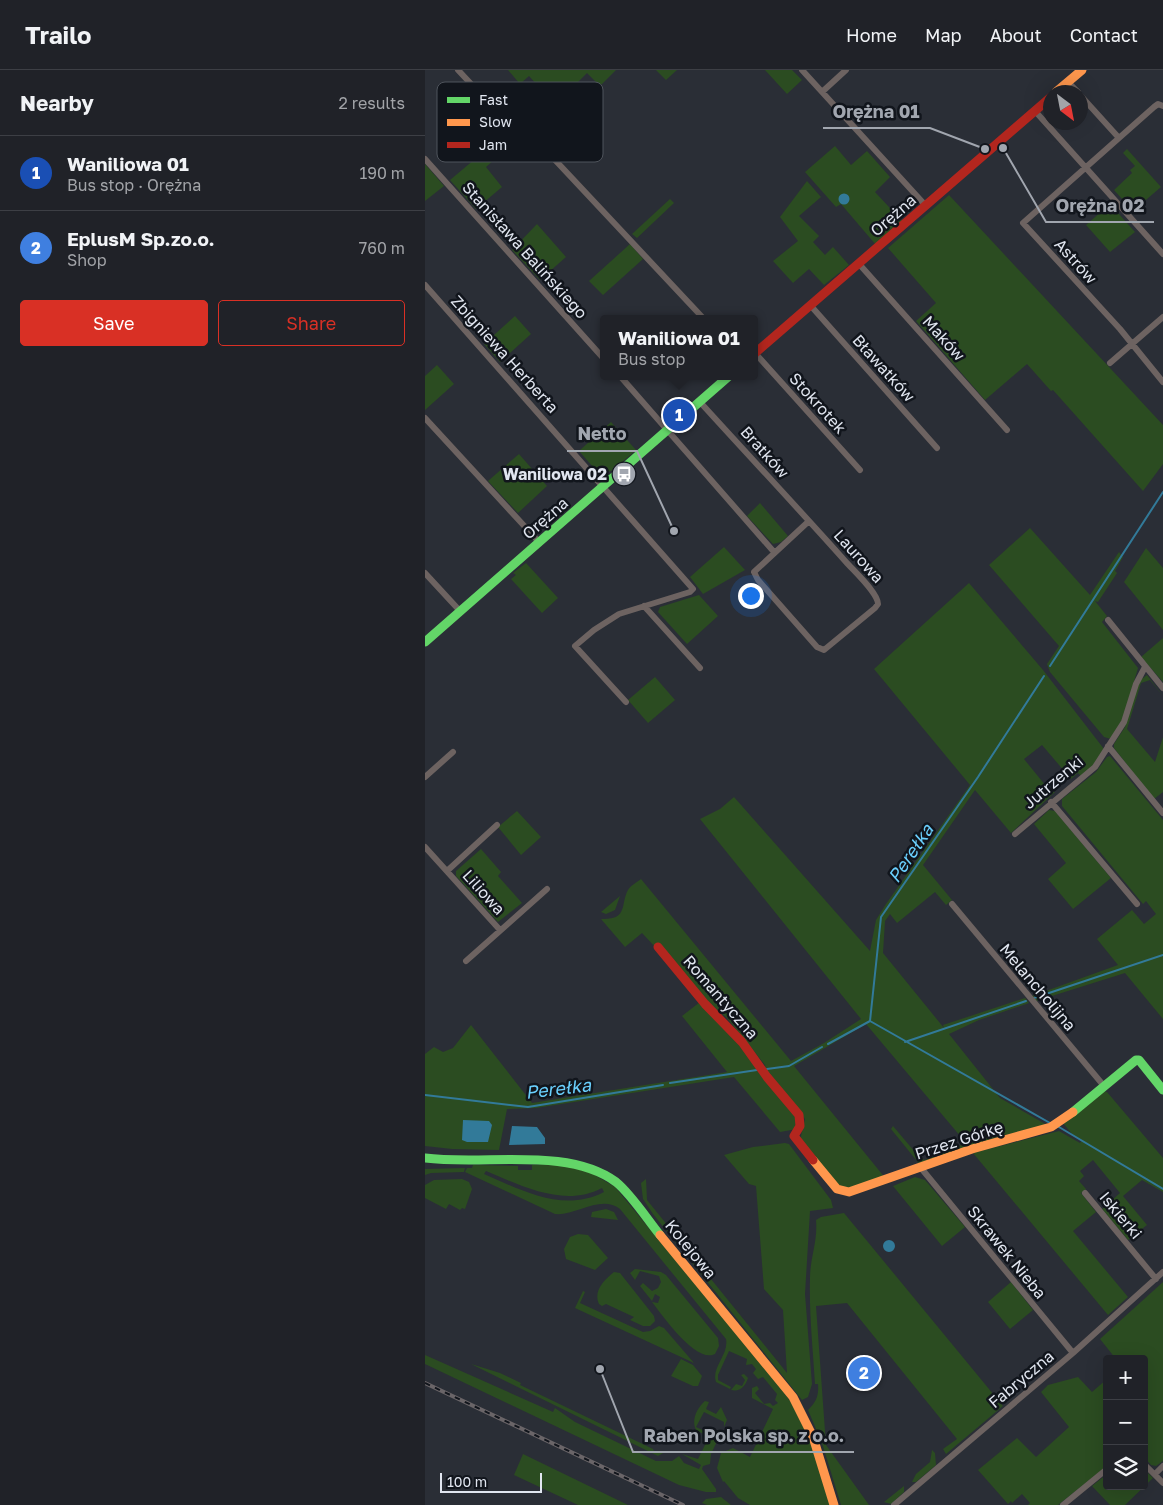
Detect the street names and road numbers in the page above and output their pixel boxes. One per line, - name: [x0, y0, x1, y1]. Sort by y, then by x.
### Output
- street label: Stanisława Balińskiego: [458, 177, 592, 323]
- street label: Orężna: [866, 190, 920, 240]
- street label: Astrów: [1050, 234, 1102, 288]
- street label: Zbigniewa Herberta: [447, 291, 563, 417]
- street label: Maków: [919, 311, 969, 365]
- street label: Bławatków: [848, 330, 920, 406]
- street label: Stokrotek: [785, 368, 851, 438]
- street label: Bratków: [736, 422, 794, 482]
- street label: Orężna: [518, 493, 572, 543]
- street label: Laurowa: [830, 525, 888, 587]
- street label: Jutrzenki: [1019, 751, 1087, 813]
- street label: Liliowa: [459, 865, 509, 919]
- street label: Melancholijna: [996, 939, 1080, 1035]
- street label: Romantyczna: [679, 951, 763, 1043]
- street label: Przez Górkę: [912, 1116, 1006, 1164]
- street label: Iskierki: [1095, 1187, 1147, 1243]
- street label: Skrawek Nieba: [963, 1201, 1051, 1303]
- street label: Kolejowa: [661, 1216, 721, 1282]
- street label: Fabryczna: [984, 1346, 1058, 1412]

